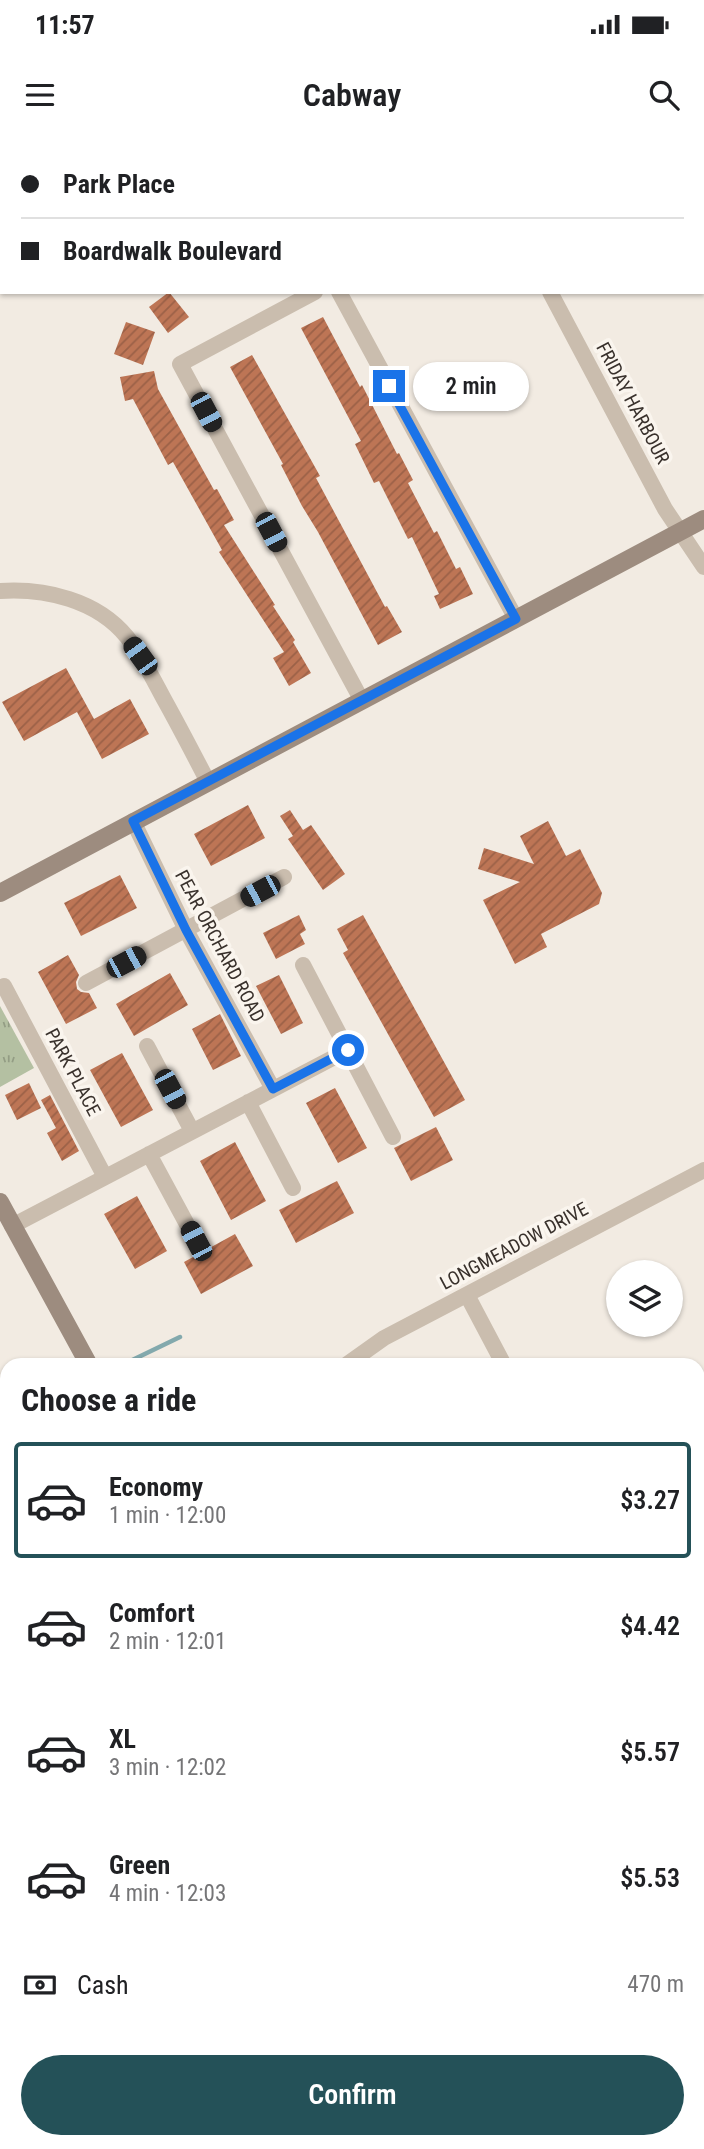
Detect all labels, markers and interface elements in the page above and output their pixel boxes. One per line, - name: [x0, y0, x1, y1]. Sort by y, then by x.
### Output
- text: 11:57: [35, 10, 95, 40]
- icon: menu: [21, 76, 59, 114]
- text: Cabway: [303, 76, 401, 114]
- icon: search: [645, 76, 683, 114]
- text: Park Place: [63, 169, 175, 199]
- text: Boardwalk Boulevard: [63, 236, 282, 266]
- street label: FRIDAY HARBOUR: [591, 338, 675, 468]
- callout: 2 min: [414, 362, 529, 410]
- route end: [373, 370, 405, 402]
- text: 2 min: [446, 373, 496, 400]
- car: [187, 389, 226, 435]
- car: [252, 509, 291, 555]
- car: [120, 633, 161, 679]
- street label: PEAR ORCHARD ROAD: [170, 866, 270, 1026]
- car: [237, 872, 284, 910]
- car: [103, 943, 150, 981]
- street label: PARK PLACE: [40, 1024, 106, 1120]
- route start: [332, 1034, 364, 1066]
- car: [151, 1066, 190, 1112]
- street label: LONGMEADOW DRIVE: [436, 1197, 592, 1295]
- car: [177, 1218, 216, 1264]
- map controls: [606, 1260, 683, 1337]
- button: layers: [606, 1260, 683, 1337]
- text: Choose a ride: [21, 1381, 196, 1419]
- icon: car: [25, 1469, 88, 1532]
- text: Economy: [109, 1472, 203, 1502]
- text: $3.27: [620, 1485, 680, 1515]
- text: 1 min · 12:00: [109, 1502, 226, 1529]
- icon: car: [25, 1595, 88, 1658]
- text: Comfort: [109, 1598, 195, 1628]
- text: $4.42: [620, 1611, 680, 1641]
- text: 2 min · 12:01: [109, 1628, 226, 1655]
- icon: car: [25, 1721, 88, 1784]
- text: XL: [109, 1724, 136, 1754]
- text: $5.57: [620, 1737, 680, 1767]
- text: 3 min · 12:02: [109, 1754, 226, 1781]
- icon: car: [25, 1847, 88, 1910]
- text: Green: [109, 1850, 170, 1880]
- text: $5.53: [620, 1863, 680, 1893]
- text: 4 min · 12:03: [109, 1880, 226, 1907]
- icon: cash: [21, 1966, 59, 2004]
- text: Cash: [77, 1970, 129, 2000]
- text: 470 m: [627, 1971, 684, 1998]
- button: Confirm: [21, 2055, 684, 2135]

